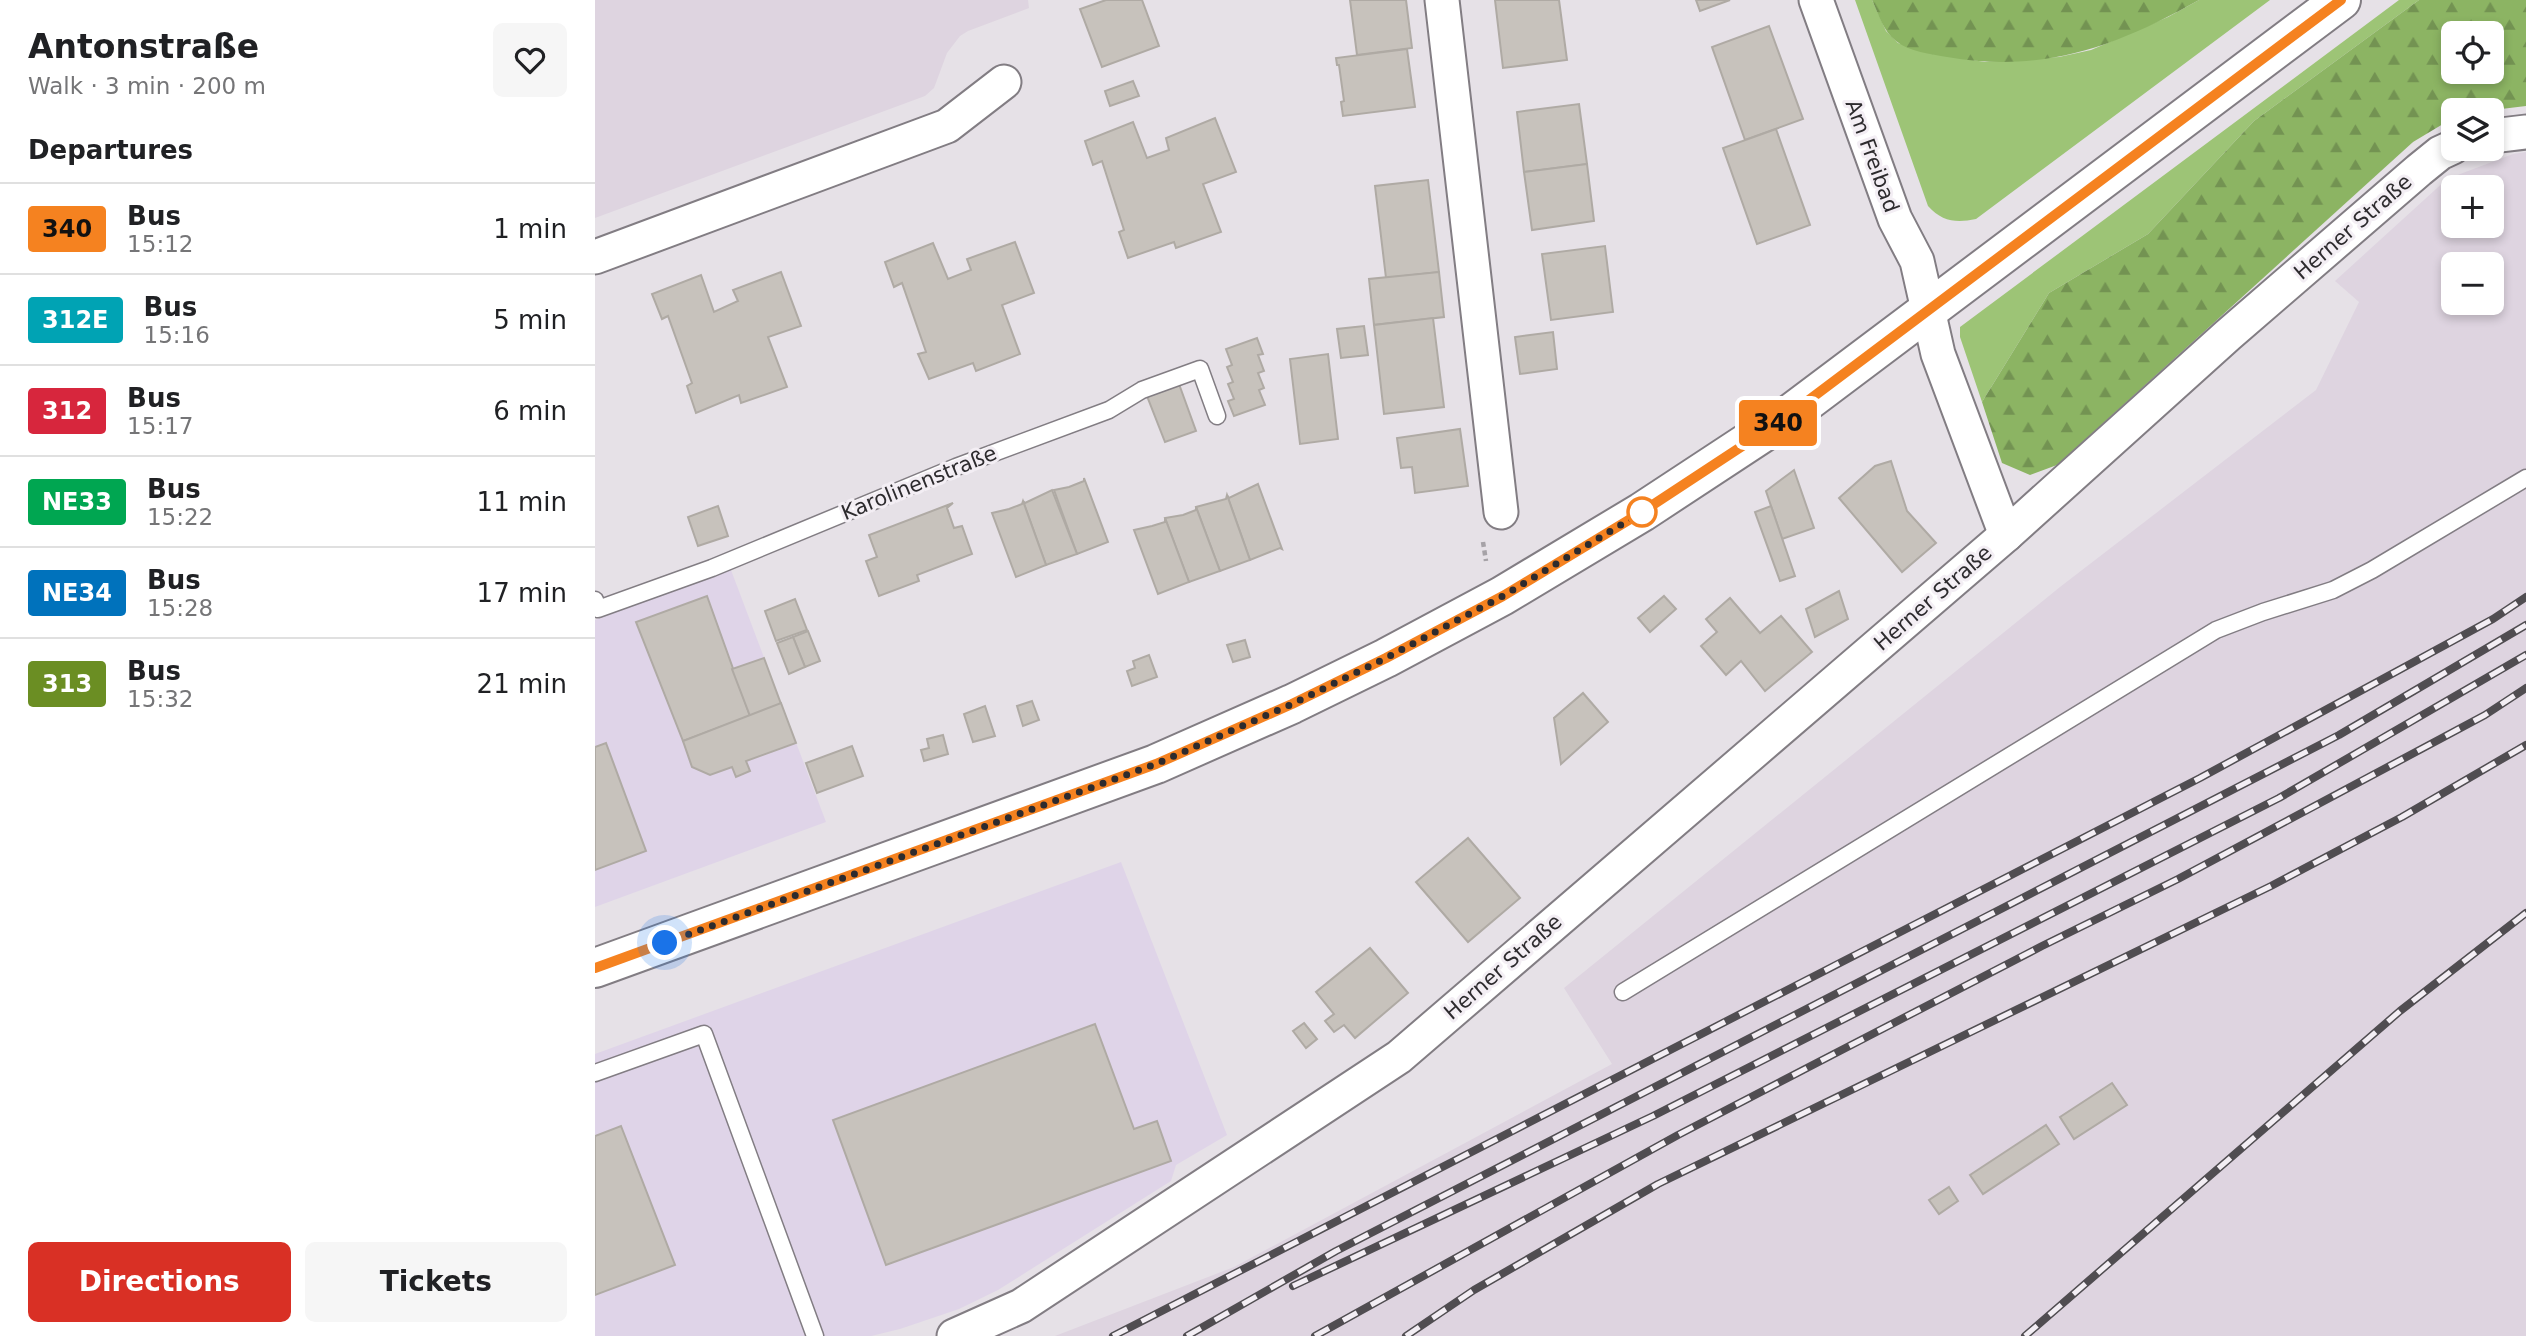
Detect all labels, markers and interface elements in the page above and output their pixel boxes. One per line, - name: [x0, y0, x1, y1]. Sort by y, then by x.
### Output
- map controls: [2441, 21, 2504, 315]
- button: locate: [2441, 21, 2504, 84]
- button: heart: [493, 23, 567, 97]
- text: Antonstraße: [28, 27, 259, 66]
- text: Walk · 3 min · 200 m: [28, 73, 266, 99]
- street label: Am Freibad: [1840, 96, 1904, 216]
- button: layers: [2441, 98, 2504, 161]
- text: Departures: [28, 135, 193, 165]
- street label: Herner Straße: [2289, 169, 2417, 285]
- button: +: [2441, 175, 2504, 238]
- text: Bus: [127, 201, 181, 231]
- text: 1 min: [493, 214, 567, 244]
- text: 340: [42, 215, 92, 243]
- text: 15:12: [127, 231, 193, 257]
- button: −: [2441, 252, 2504, 315]
- text: Bus: [144, 292, 197, 322]
- text: 5 min: [493, 305, 567, 335]
- text: 312E: [42, 306, 109, 334]
- text: 15:16: [144, 322, 210, 348]
- text: Bus: [127, 383, 181, 413]
- text: 6 min: [493, 396, 567, 426]
- text: 312: [42, 397, 92, 425]
- line badge: 340: [1738, 400, 1818, 446]
- text: 340: [1753, 409, 1803, 437]
- text: 15:17: [127, 413, 193, 439]
- street label: Karolinenstraße: [838, 441, 1000, 525]
- text: Bus: [147, 474, 201, 504]
- text: 11 min: [477, 487, 567, 517]
- text: NE33: [42, 488, 112, 516]
- unlabelled marker: [1627, 497, 1657, 527]
- text: 15:22: [147, 504, 213, 530]
- street label: Herner Straße: [1869, 540, 1997, 656]
- text: Bus: [147, 565, 201, 595]
- text: 17 min: [477, 578, 567, 608]
- text: NE34: [42, 579, 112, 607]
- text: 15:28: [147, 595, 213, 621]
- text: Bus: [127, 656, 181, 686]
- text: 21 min: [477, 669, 567, 699]
- text: 313: [42, 670, 92, 698]
- text: 15:32: [127, 686, 193, 712]
- street label: Herner Straße: [1439, 909, 1567, 1025]
- your location: [647, 925, 682, 960]
- button: Directions: [28, 1242, 291, 1322]
- button: Tickets: [305, 1242, 567, 1322]

